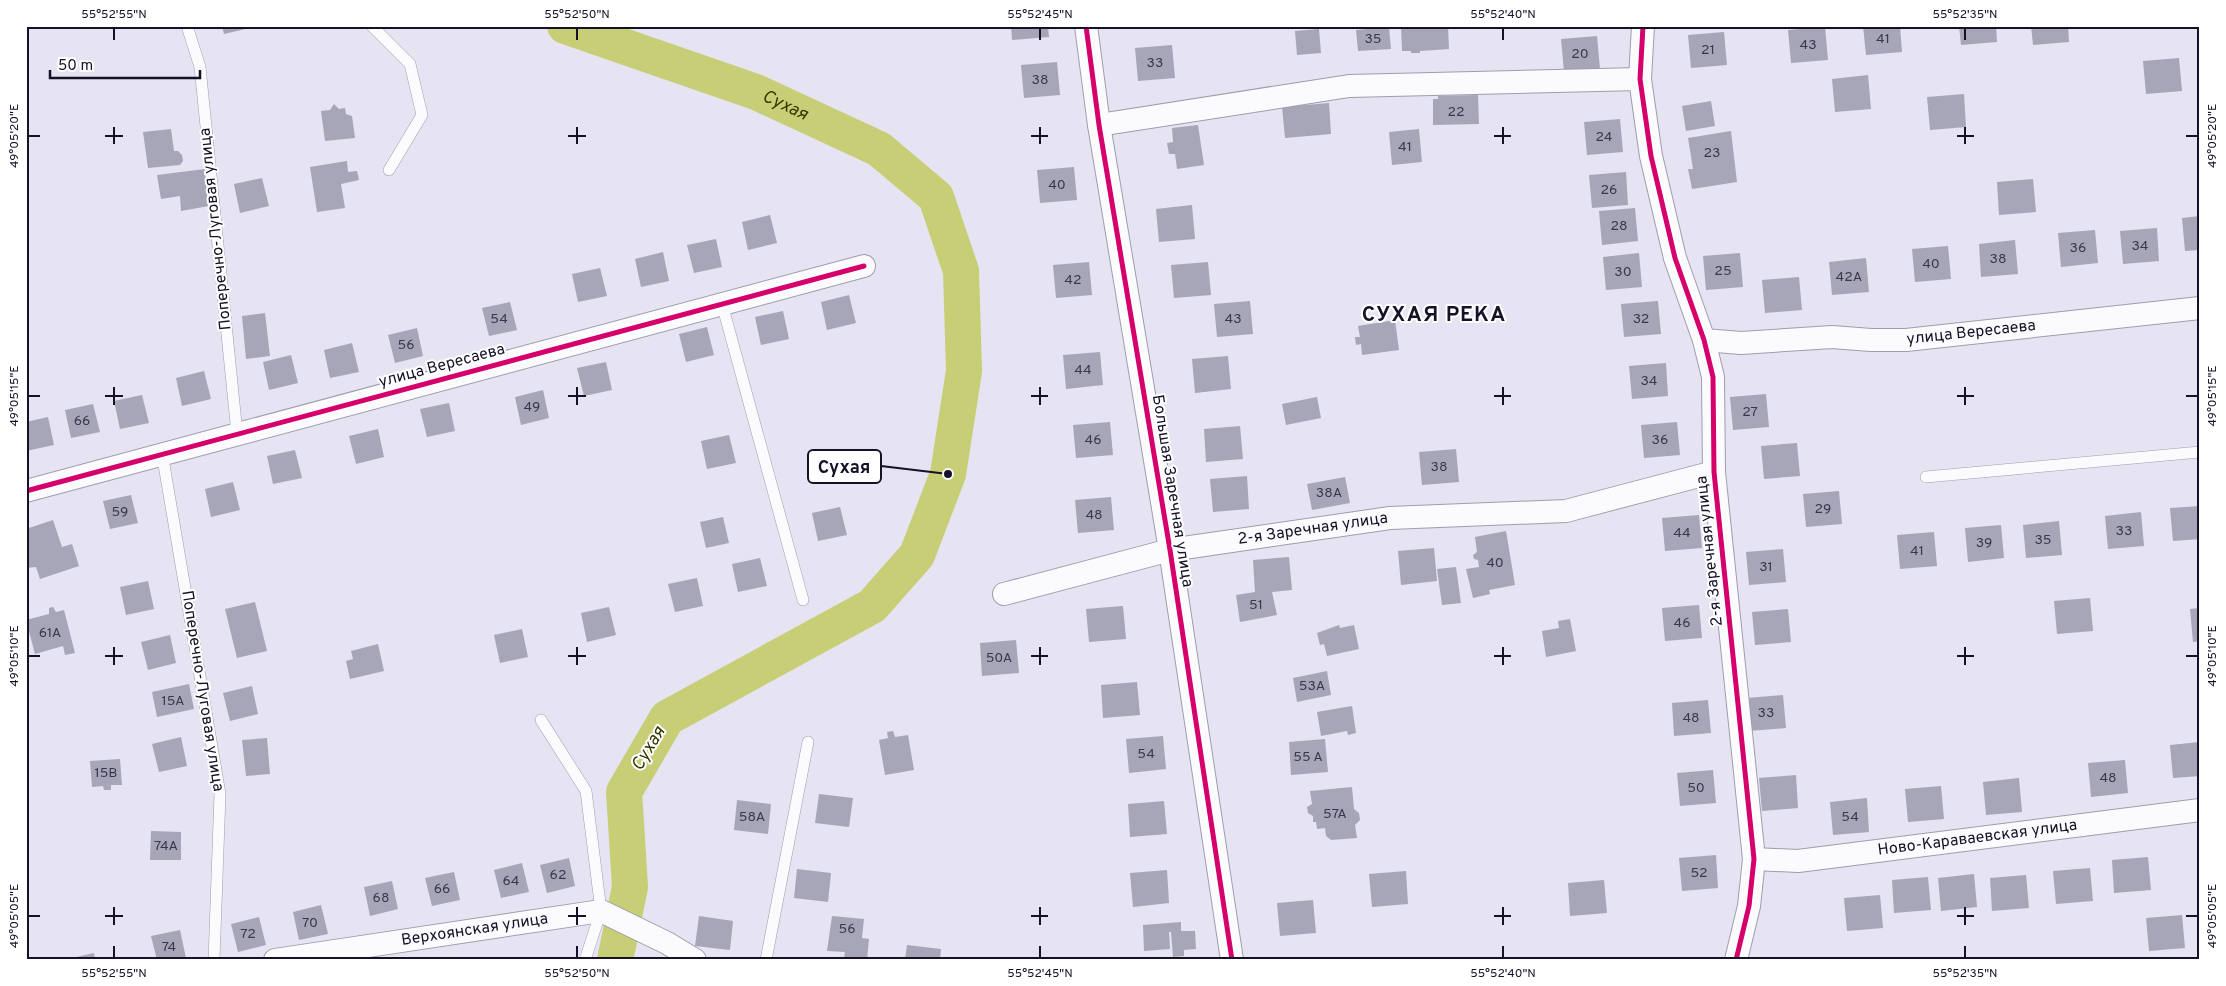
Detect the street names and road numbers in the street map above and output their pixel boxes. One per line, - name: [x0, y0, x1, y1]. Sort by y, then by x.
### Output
- street label: Поперечно-Луговая улица: [195, 127, 237, 331]
- street label: улица Вересаева: [1906, 316, 2037, 350]
- street label: улица Вересаева: [377, 340, 507, 392]
- street label: Большая Заречная улица: [1147, 393, 1197, 589]
- street label: 2-я Заречная улица: [1692, 475, 1728, 627]
- street label: 2-я Заречная улица: [1236, 508, 1389, 550]
- street label: Поперечно-Луговая улица: [176, 589, 228, 793]
- street label: Ново-Караваевская улица: [1877, 816, 2078, 861]
- street label: Верхоянская улица: [400, 909, 550, 951]

